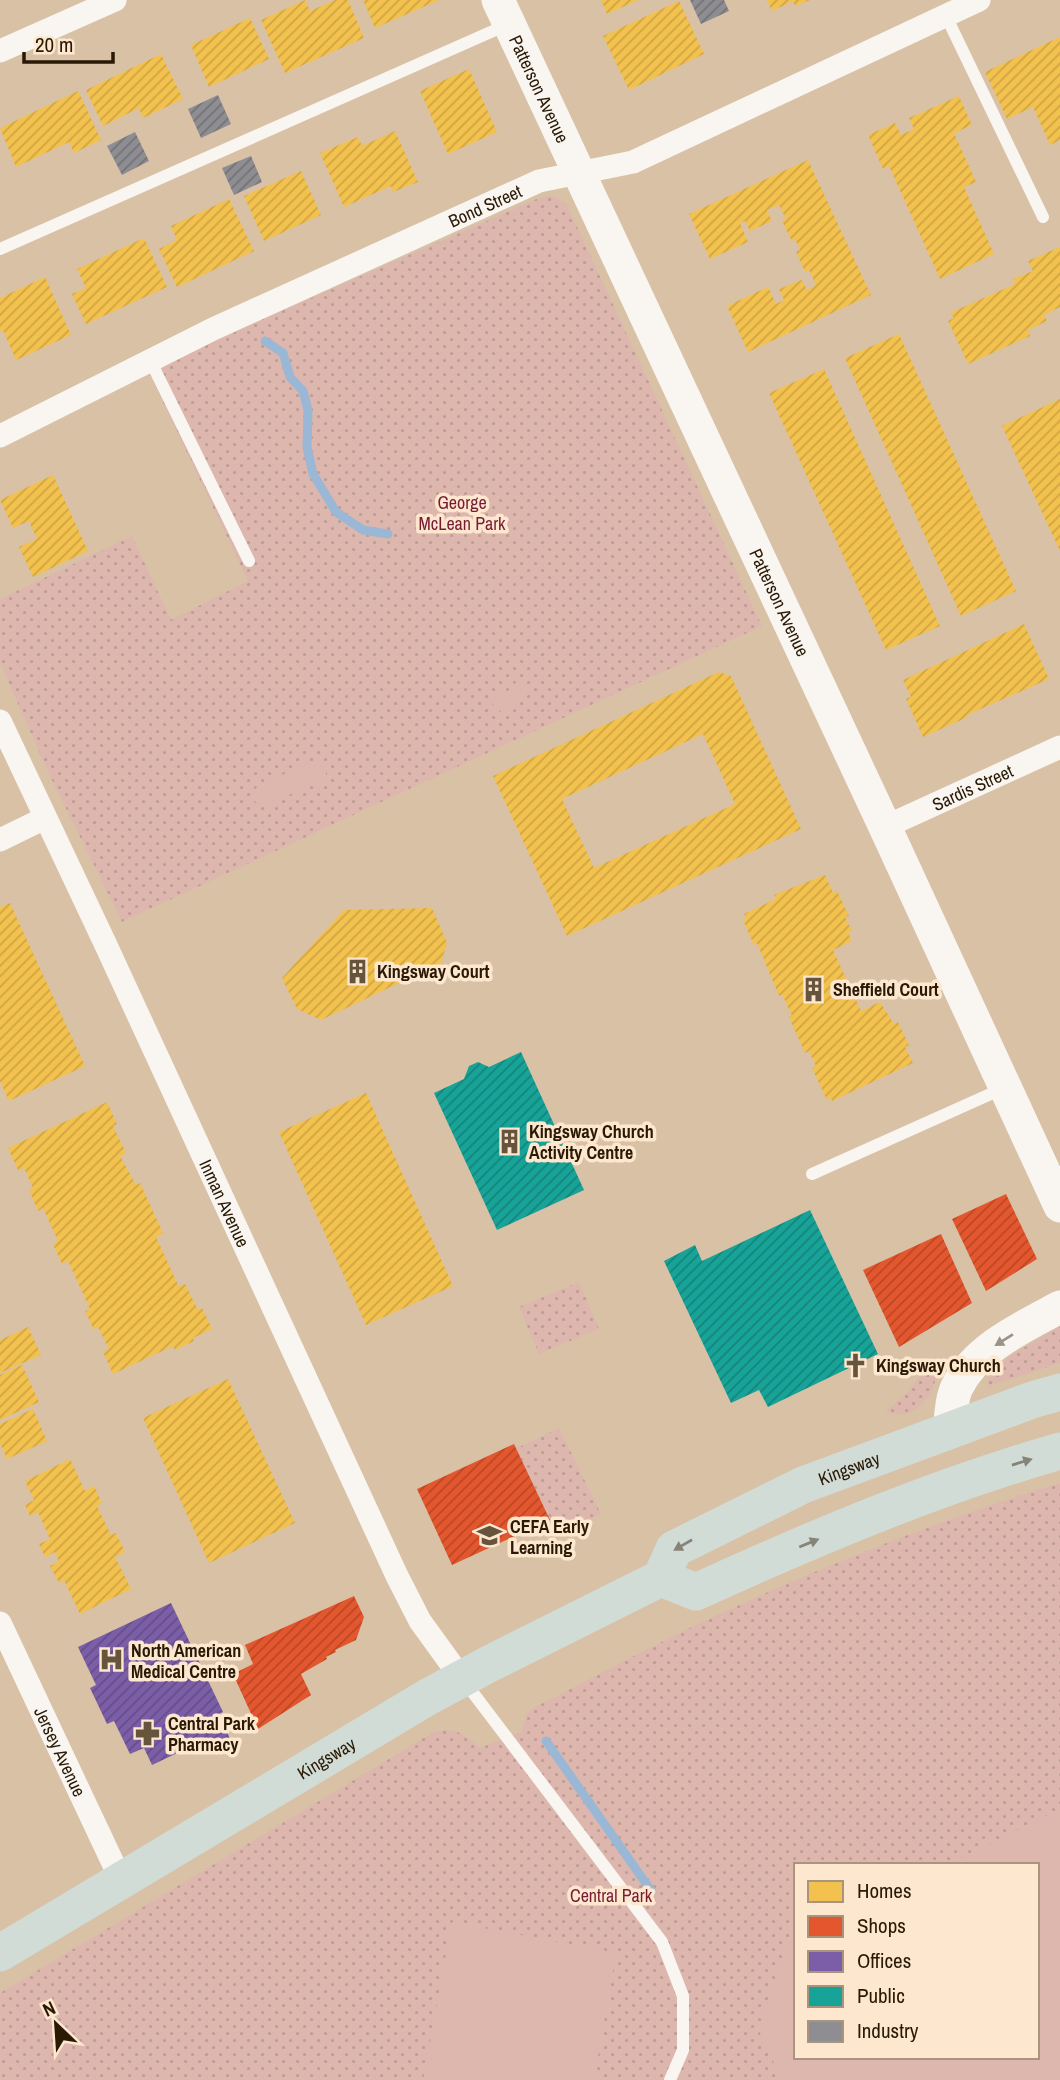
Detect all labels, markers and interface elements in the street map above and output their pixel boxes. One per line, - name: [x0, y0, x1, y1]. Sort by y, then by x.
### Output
- scale bar: [24, 21, 114, 65]
- text: 20 m: [35, 30, 73, 59]
- street label: Patterson Avenue: [504, 31, 576, 147]
- street label: Bond Street: [444, 178, 526, 233]
- park label: George McLean Park: [419, 490, 506, 536]
- street label: Patterson Avenue: [744, 544, 816, 660]
- street label: Sardis Street: [928, 758, 1017, 816]
- building icon: Kingsway Court: [343, 957, 371, 985]
- place label: Kingsway Court: [377, 959, 489, 984]
- building icon: Sheffield Court: [799, 975, 827, 1003]
- place label: Sheffield Court: [833, 977, 939, 1002]
- place label: Kingsway Church Activity Centre: [529, 1119, 654, 1165]
- building icon: Kingsway Church Activity Centre: [495, 1127, 523, 1155]
- street label: Inman Avenue: [194, 1155, 256, 1251]
- one-way arrow: [995, 1333, 1014, 1346]
- church icon: Kingsway Church: [842, 1351, 870, 1379]
- place label: Kingsway Church: [876, 1353, 1001, 1378]
- street label: Kingsway: [814, 1445, 884, 1491]
- one-way arrow: [1012, 1457, 1033, 1467]
- place label: CEFA Early Learning: [510, 1514, 590, 1560]
- school or university icon: CEFA Early Learning: [476, 1522, 504, 1550]
- one-way arrow: [799, 1537, 820, 1548]
- one-way arrow: [673, 1538, 693, 1551]
- place label: North American Medical Centre: [131, 1638, 241, 1684]
- hospital icon: North American Medical Centre: [97, 1646, 125, 1674]
- street label: Jersey Avenue: [29, 1702, 92, 1801]
- place label: Central Park Pharmacy: [168, 1711, 256, 1757]
- pharmacy icon: Central Park Pharmacy: [134, 1719, 162, 1747]
- street label: Kingsway: [292, 1730, 360, 1785]
- legend: [794, 1863, 1039, 2059]
- text: Homes: [857, 1876, 912, 1905]
- park label: Central Park: [570, 1883, 653, 1908]
- text: Shops: [857, 1911, 906, 1940]
- text: Offices: [857, 1946, 911, 1975]
- text: Public: [857, 1981, 905, 2010]
- north arrow: [21, 1989, 91, 2059]
- text: N: [38, 1994, 59, 2023]
- text: Industry: [857, 2016, 919, 2045]

